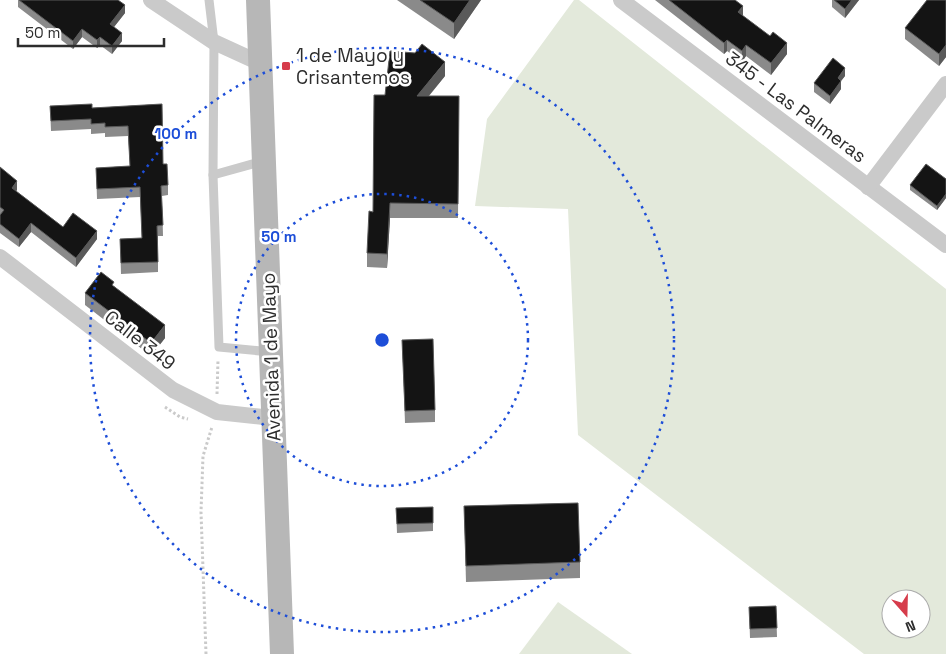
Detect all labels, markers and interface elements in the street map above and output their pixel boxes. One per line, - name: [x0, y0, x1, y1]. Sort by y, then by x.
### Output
- scale bar: [18, 15, 164, 47]
- text: 50 m: [25, 23, 60, 42]
- place label: 1 de Mayo y Crisantemos: [296, 43, 410, 90]
- street label: 345 - Las Palmeras: [720, 46, 872, 168]
- marker: 1 de Mayo y Crisantemos: [280, 60, 292, 72]
- text: 100 m: [155, 124, 197, 143]
- text: 50 m: [261, 227, 297, 246]
- street label: Avenida 1 de Mayo: [256, 272, 286, 442]
- street label: Calle 349: [99, 304, 181, 376]
- centre of rings: [373, 331, 391, 349]
- north arrow: [881, 589, 931, 639]
- text: N: [903, 616, 918, 636]

